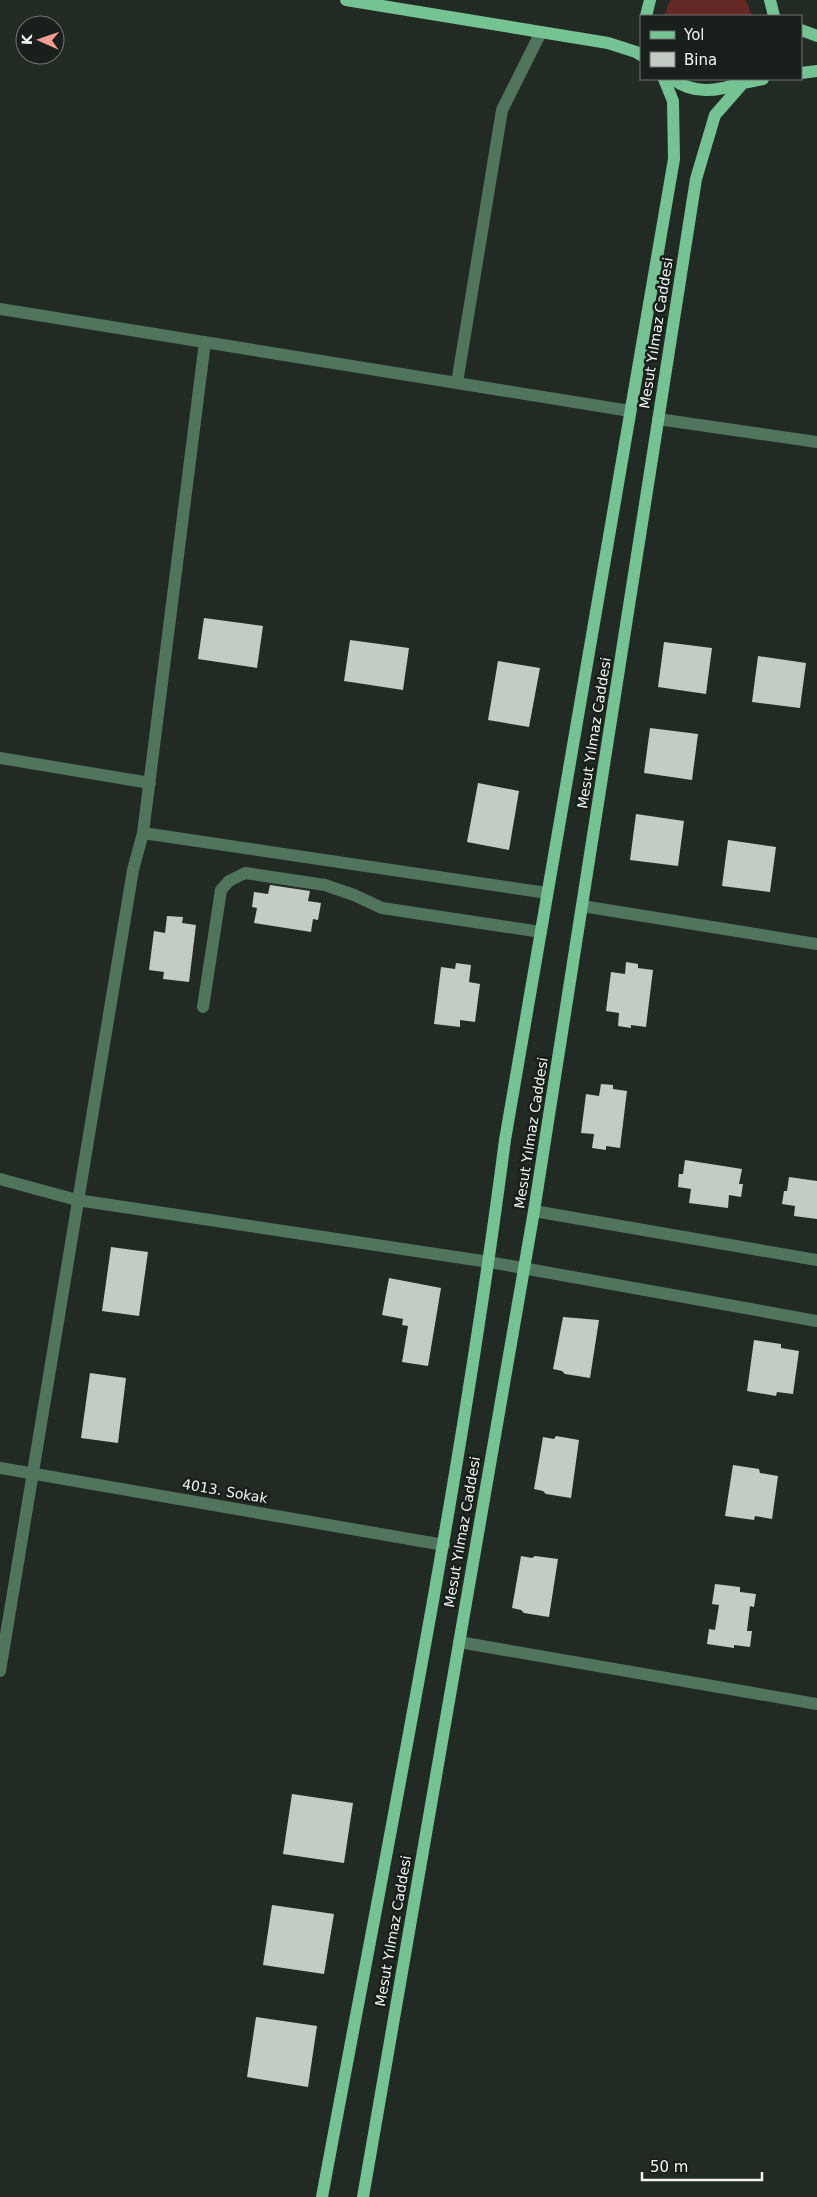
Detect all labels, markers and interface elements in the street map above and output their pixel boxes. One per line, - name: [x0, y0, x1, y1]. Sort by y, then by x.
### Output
- north arrow: [15, 15, 65, 65]
- legend: [640, 15, 802, 80]
- text: Yol: [683, 26, 705, 44]
- text: K: [19, 33, 35, 45]
- text: Bina: [684, 51, 717, 69]
- street label: Mesut Yılmaz Caddesi: [636, 256, 676, 410]
- street label: Mesut Yılmaz Caddesi: [574, 656, 614, 810]
- street label: Mesut Yılmaz Caddesi: [511, 1056, 551, 1210]
- street label: Mesut Yılmaz Caddesi: [441, 1455, 483, 1609]
- street label: 4013. Sokak: [181, 1476, 270, 1507]
- street label: Mesut Yılmaz Caddesi: [372, 1854, 414, 2008]
- scale bar: [642, 2150, 762, 2182]
- text: 50 m: [650, 2158, 688, 2176]

